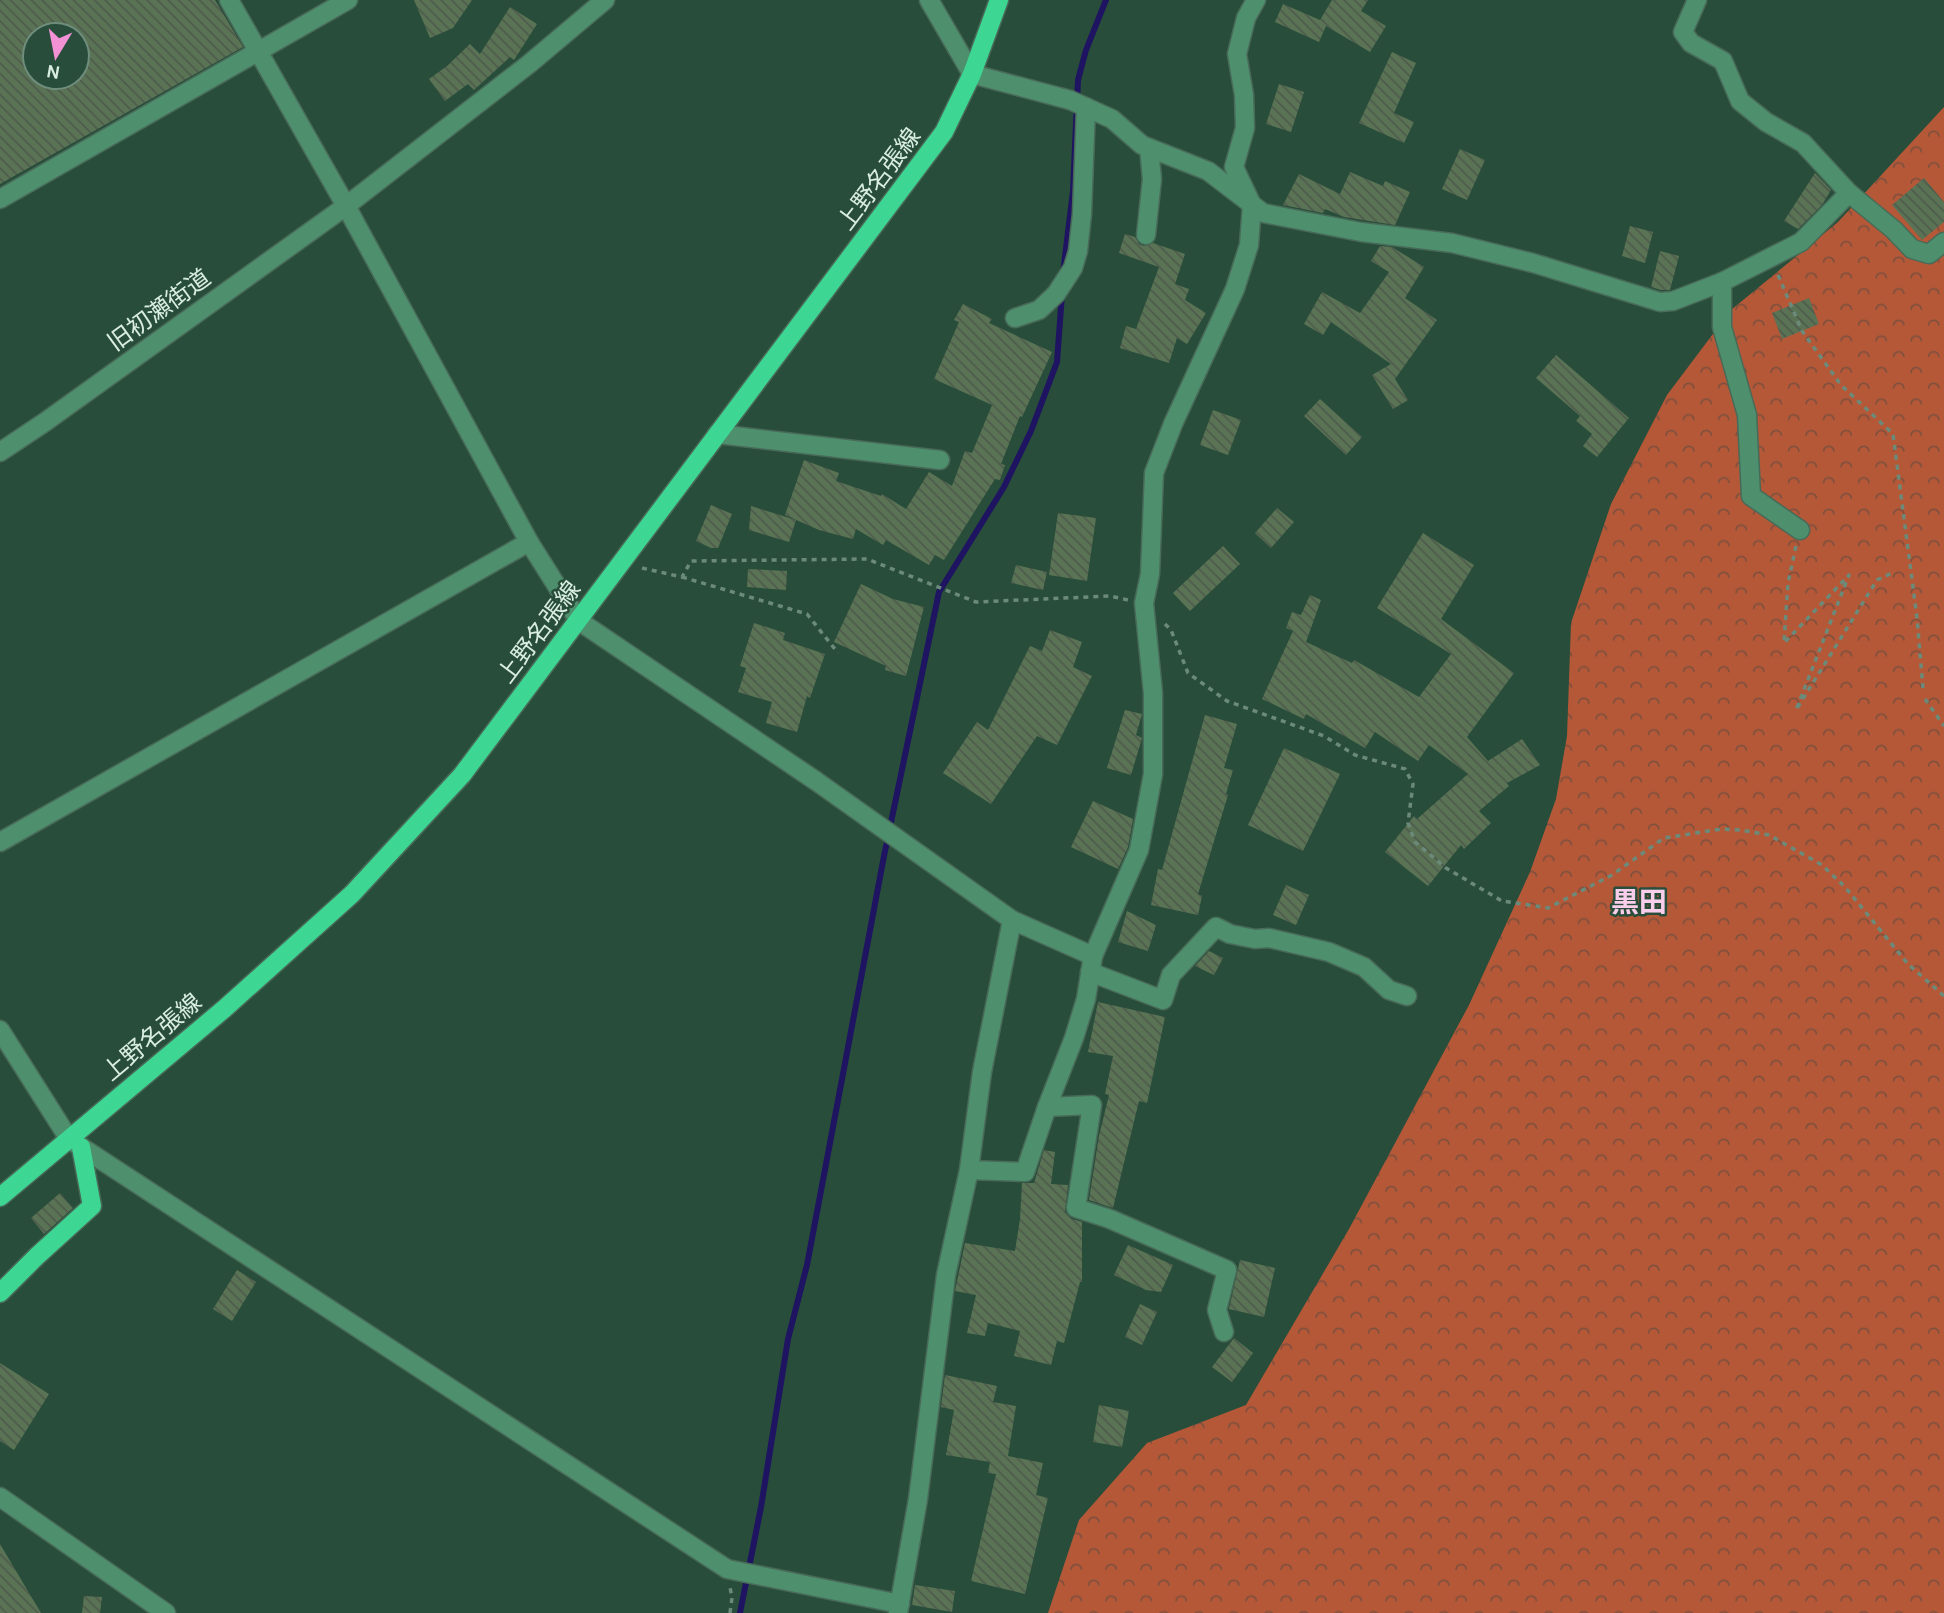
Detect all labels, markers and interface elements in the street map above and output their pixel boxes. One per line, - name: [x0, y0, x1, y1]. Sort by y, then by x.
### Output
- north arrow: [21, 21, 91, 91]
- text: N: [45, 60, 62, 84]
- street label: 上野名張線: [832, 123, 926, 235]
- street label: 旧初瀬街道: [102, 263, 216, 357]
- street label: 上野名張線: [492, 576, 586, 688]
- district label: 黒田: [1611, 886, 1667, 919]
- street label: 上野名張線: [97, 988, 207, 1086]

